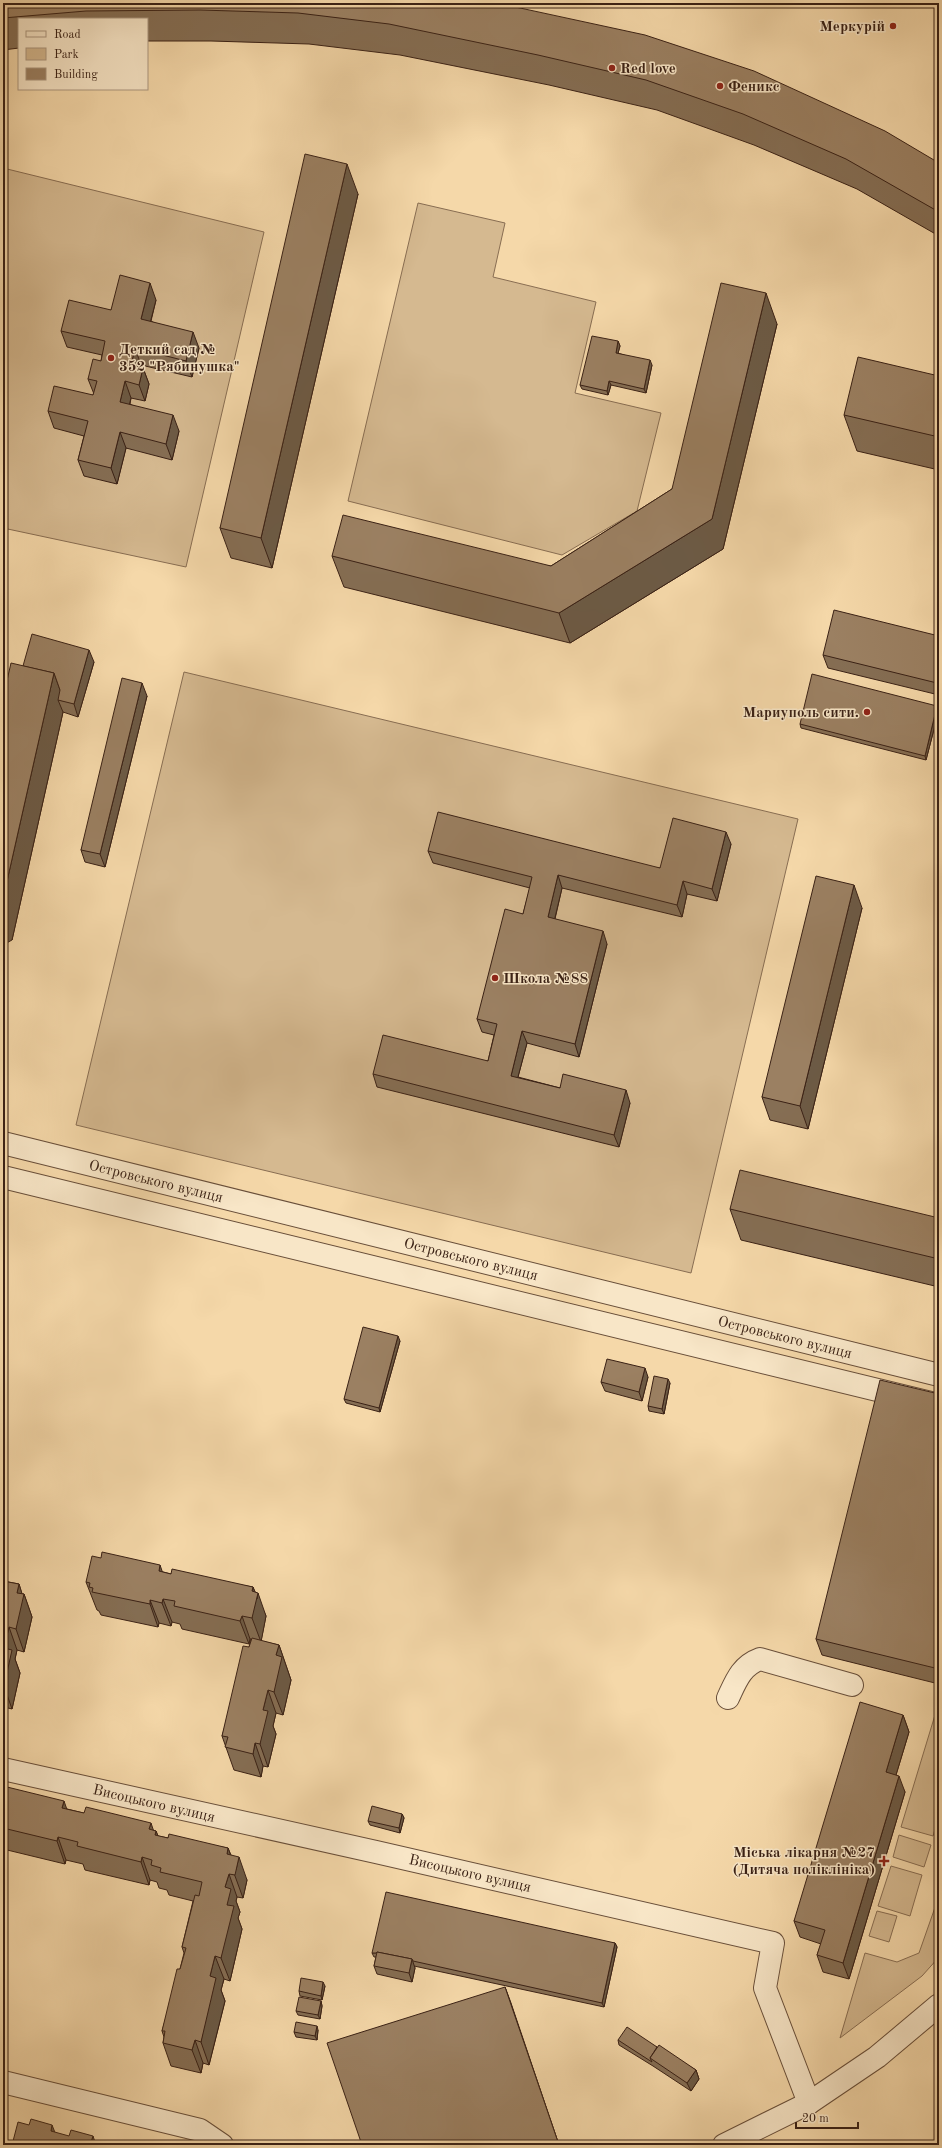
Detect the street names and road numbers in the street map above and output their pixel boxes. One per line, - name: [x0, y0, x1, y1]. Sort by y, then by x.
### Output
- street label: Островського вулиця: [87, 1159, 224, 1206]
- street label: Островського вулиця: [402, 1237, 539, 1284]
- street label: Островського вулиця: [716, 1315, 853, 1362]
- street label: Висоцького вулиця: [91, 1783, 217, 1826]
- street label: Висоцького вулиця: [407, 1853, 533, 1896]

